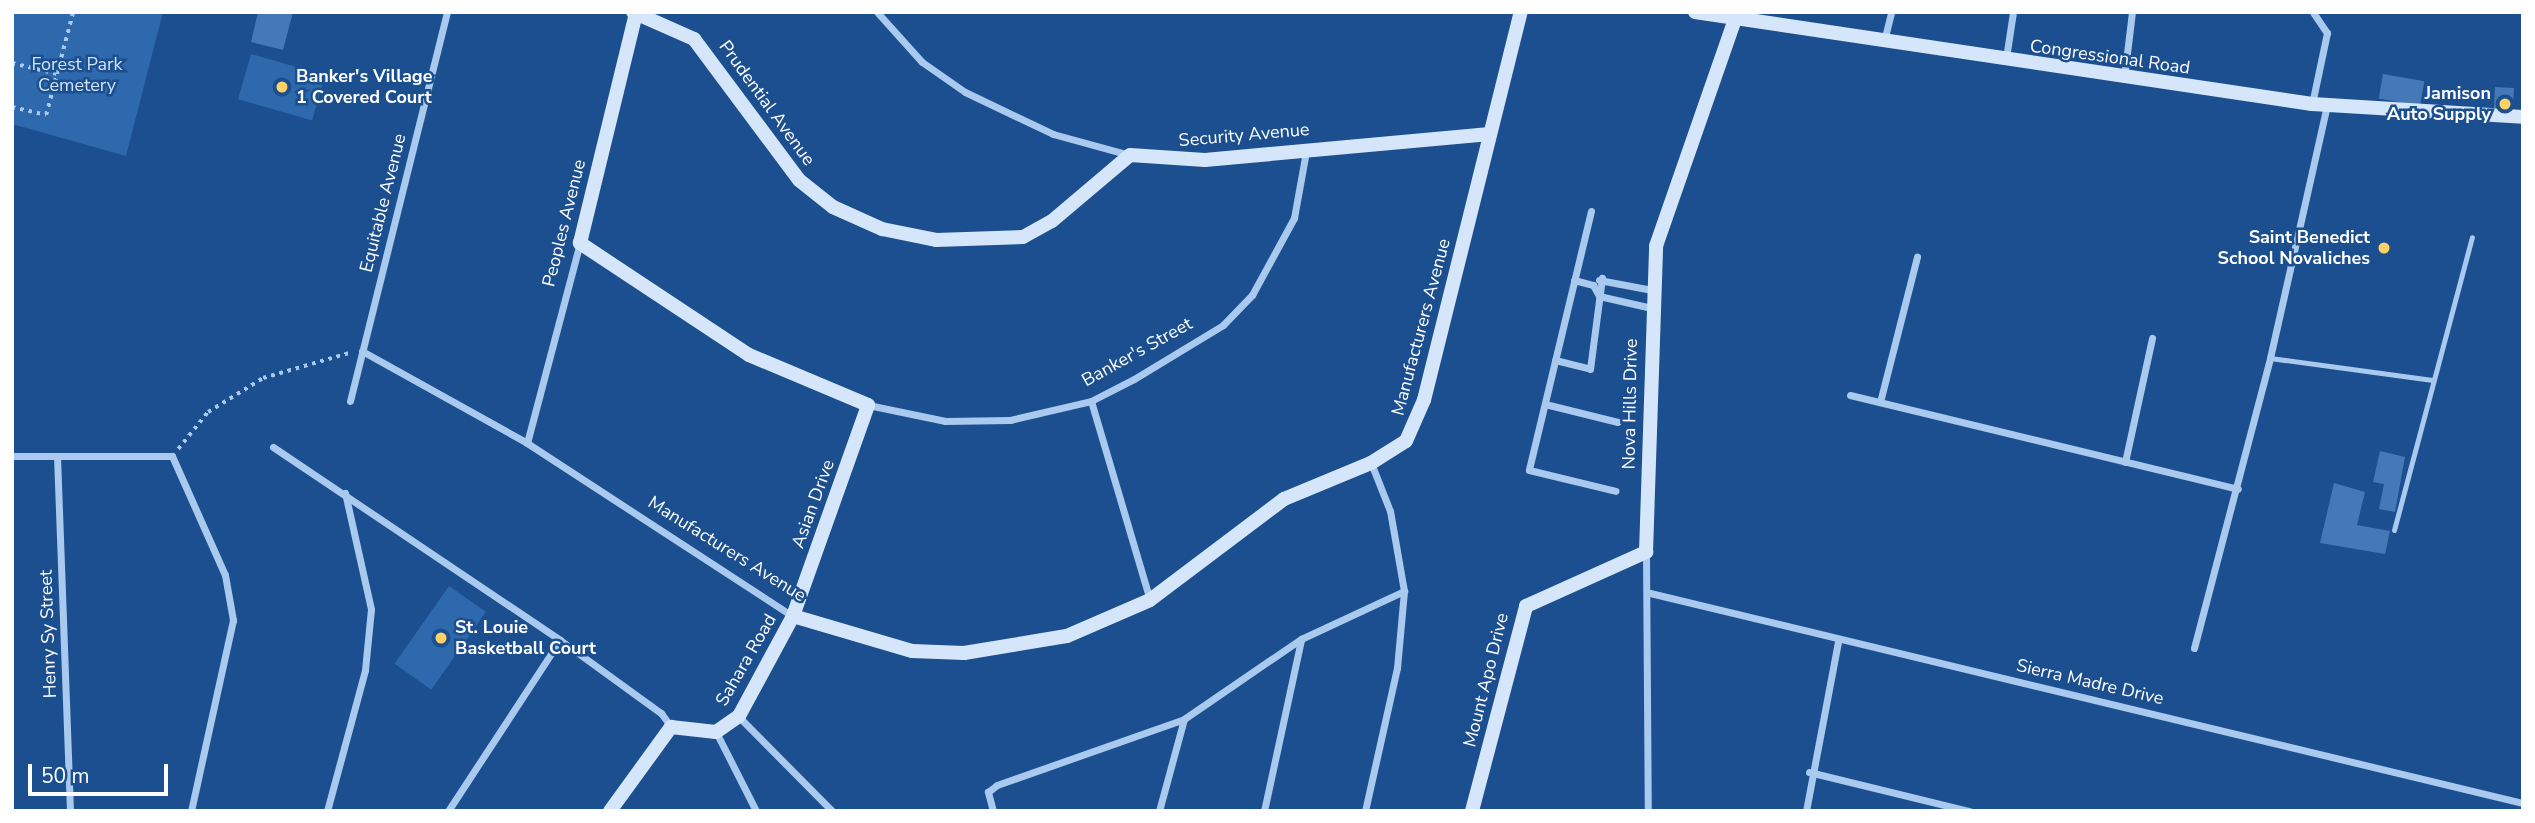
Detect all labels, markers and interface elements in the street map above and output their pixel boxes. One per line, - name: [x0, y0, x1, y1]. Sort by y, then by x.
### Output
- street label: Congressional Road: [2029, 35, 2191, 79]
- street label: Prudential Avenue: [714, 36, 820, 170]
- park label: Forest Park Cemetery: [32, 54, 122, 96]
- place label: Banker's Village 1 Covered Court: [296, 66, 432, 108]
- marker: Banker's Village 1 Covered Court: [274, 79, 290, 95]
- place label: Jamison Auto Supply: [2387, 83, 2491, 126]
- marker: Jamison Auto Supply: [2497, 96, 2513, 112]
- street label: Security Avenue: [1178, 119, 1310, 151]
- street label: Equitable Avenue: [355, 131, 411, 275]
- street label: Peoples Avenue: [538, 157, 590, 289]
- place label: Saint Benedict School Novaliches: [2218, 227, 2370, 270]
- street label: Manufacturers Avenue: [1387, 236, 1455, 418]
- marker: Saint Benedict School Novaliches: [2376, 240, 2392, 256]
- street label: Banker's Street: [1078, 313, 1196, 391]
- street label: Nova Hills Drive: [1618, 338, 1642, 470]
- street label: Asian Drive: [787, 457, 839, 551]
- street label: Manufacturers Avenue: [644, 492, 810, 606]
- street label: Henry Sy Street: [35, 570, 61, 698]
- street label: Sahara Road: [711, 610, 781, 710]
- street label: Mount Apo Drive: [1459, 611, 1513, 749]
- place label: St. Louie Basketball Court: [455, 617, 596, 660]
- marker: St. Louie Basketball Court: [433, 630, 449, 646]
- street label: Sierra Madre Drive: [2014, 655, 2166, 709]
- scale bar: [32, 750, 172, 794]
- text: 50 m: [41, 762, 90, 790]

